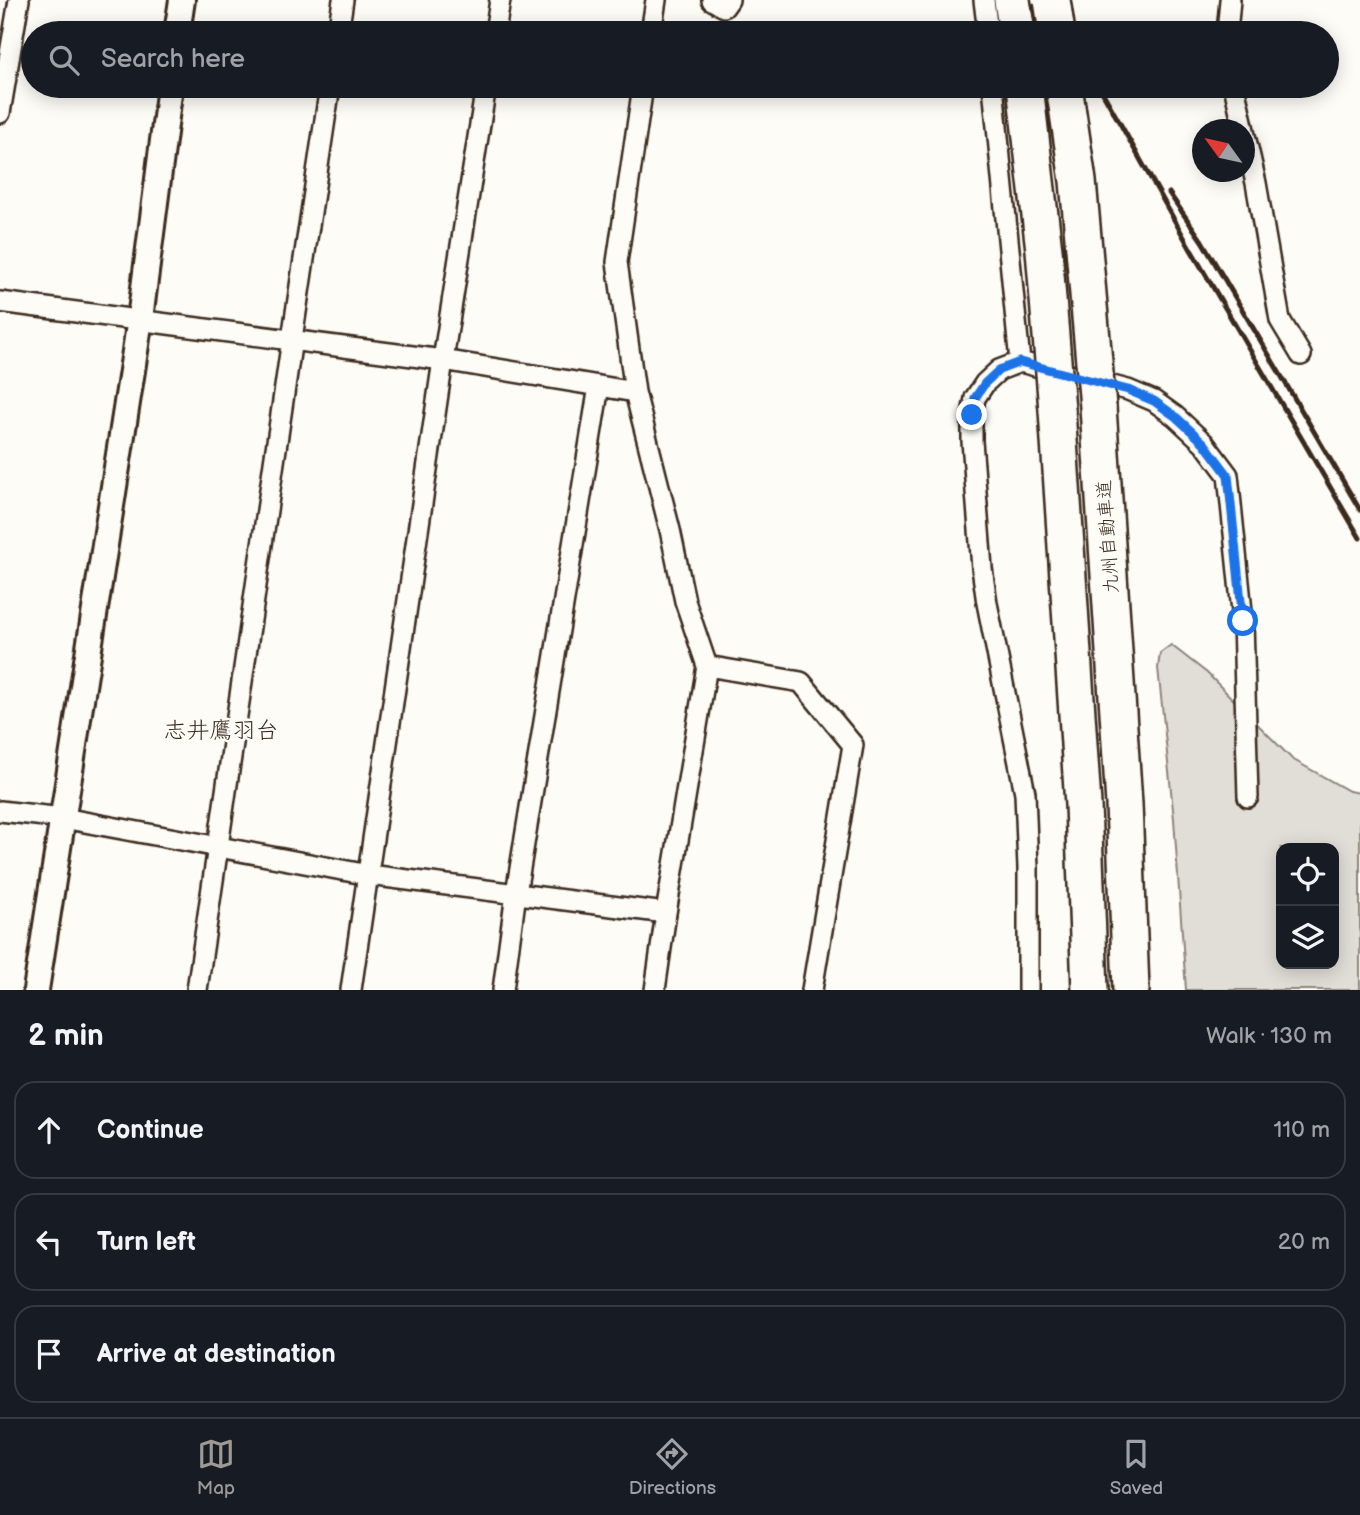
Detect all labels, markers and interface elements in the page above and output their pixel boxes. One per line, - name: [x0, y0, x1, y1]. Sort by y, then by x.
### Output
- search box: [21, 21, 1339, 98]
- icon: search: [45, 41, 83, 79]
- text: Search here: [101, 44, 245, 75]
- north arrow: [1192, 119, 1255, 182]
- route end: [956, 399, 987, 430]
- street label: 九州自動車道: [1093, 479, 1124, 595]
- route start: [1227, 605, 1258, 636]
- district label: 志井鷹羽台: [164, 717, 279, 745]
- map controls: [1276, 843, 1339, 969]
- button: locate: [1276, 843, 1339, 906]
- button: layers: [1276, 906, 1339, 969]
- text: 2 min: [28, 1018, 104, 1054]
- text: Walk · 130 m: [1206, 1022, 1332, 1050]
- icon: ahead: [30, 1111, 68, 1149]
- text: Continue: [97, 1115, 204, 1146]
- text: 110 m: [1273, 1116, 1330, 1144]
- icon: left: [30, 1223, 68, 1261]
- text: Turn left: [97, 1227, 196, 1258]
- text: 20 m: [1278, 1228, 1330, 1256]
- icon: arrive: [30, 1335, 68, 1373]
- text: Arrive at destination: [97, 1339, 336, 1370]
- tab: Map: [197, 1435, 235, 1500]
- tab: Directions: [629, 1435, 716, 1500]
- tab: Saved: [1110, 1435, 1163, 1500]

